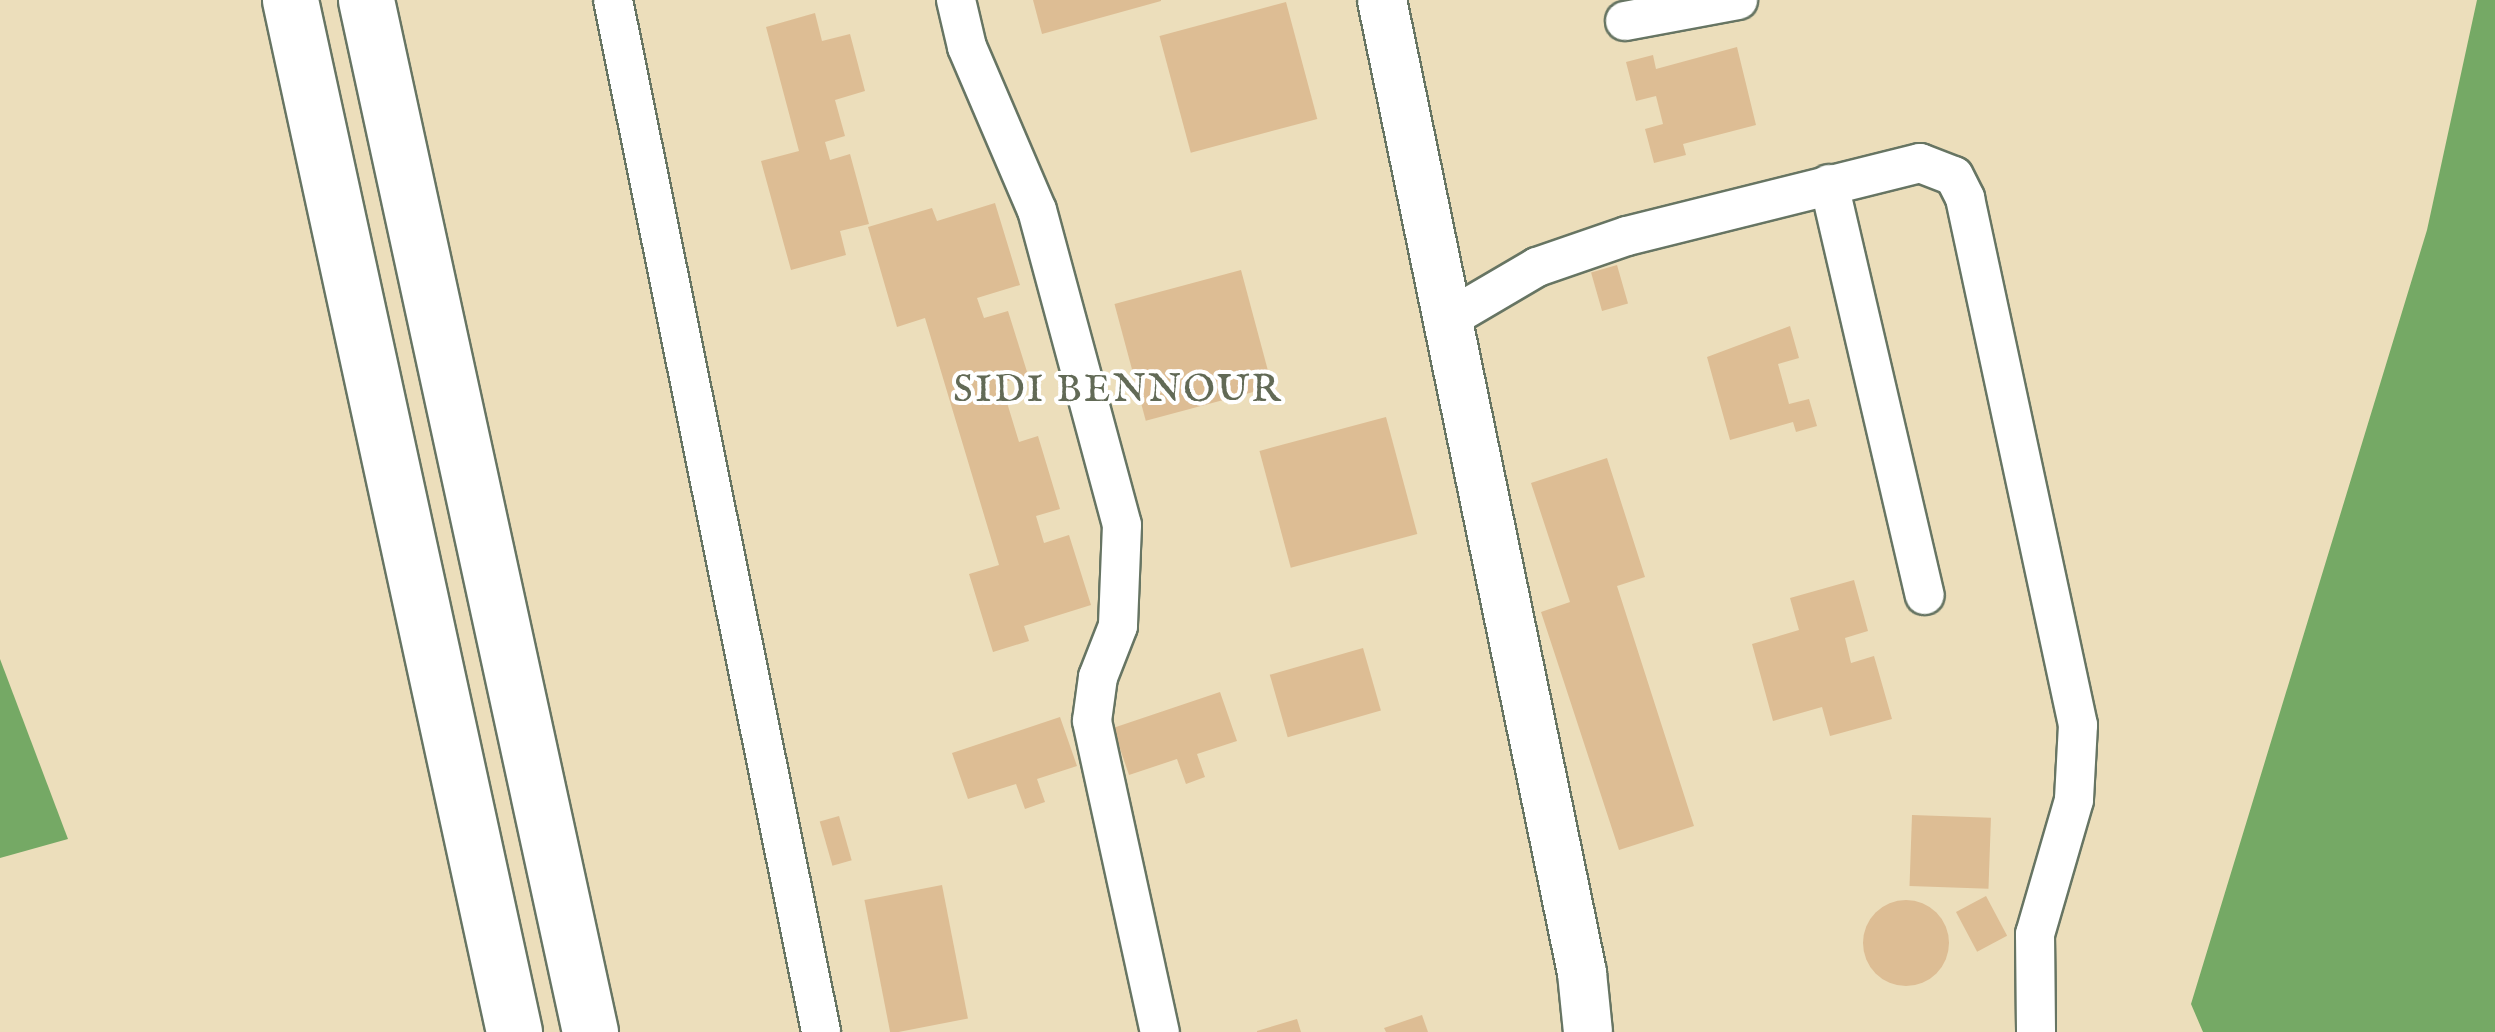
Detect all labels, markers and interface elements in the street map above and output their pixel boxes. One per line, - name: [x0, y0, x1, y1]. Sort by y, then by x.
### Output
- district label: SIDI BENNOUR: [953, 369, 1283, 415]

